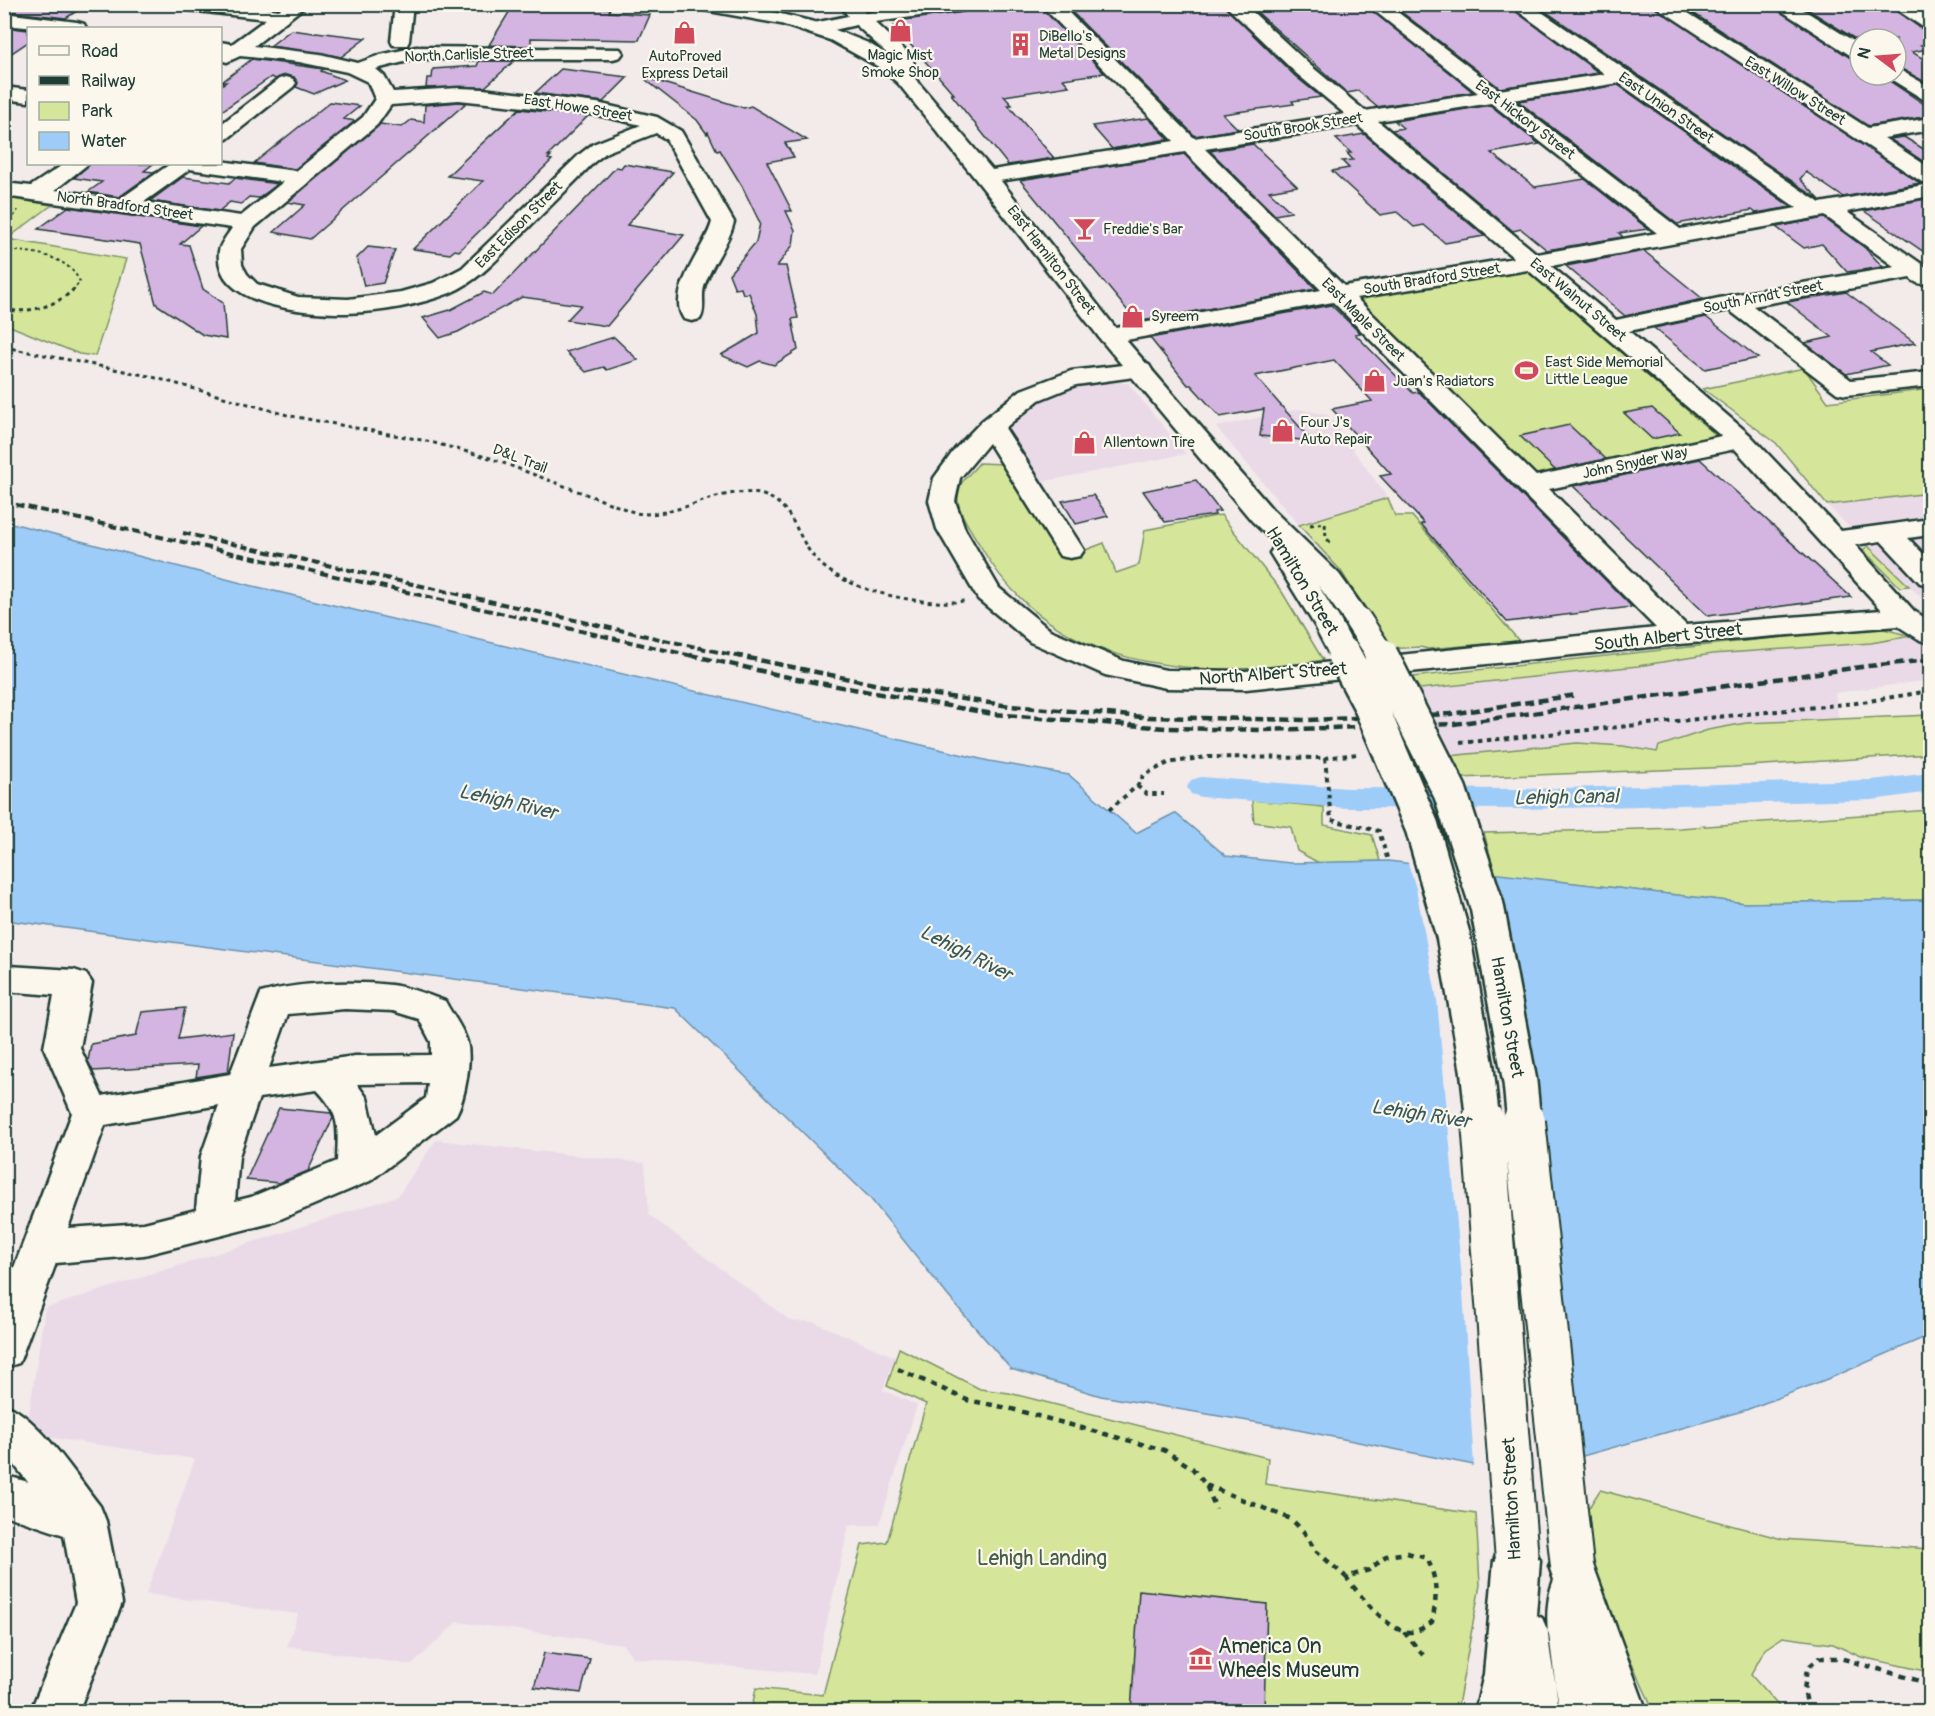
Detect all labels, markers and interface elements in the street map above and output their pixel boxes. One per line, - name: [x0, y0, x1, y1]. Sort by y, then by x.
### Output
- shop icon: Magic Mist Smoke Shop: [887, 18, 913, 44]
- shop icon: AutoProved Express Detail: [672, 19, 698, 45]
- legend: [27, 27, 222, 165]
- place label: DiBello's Metal Designs: [1039, 27, 1126, 63]
- north arrow: [1848, 27, 1908, 87]
- building icon: DiBello's Metal Designs: [1008, 32, 1034, 58]
- text: Road: [81, 40, 118, 63]
- street label: North Carlisle Street: [404, 43, 535, 67]
- text: N: [1853, 45, 1876, 61]
- place label: Magic Mist Smoke Shop: [861, 46, 939, 82]
- place label: AutoProved Express Detail: [642, 47, 728, 83]
- street label: East Willow Street: [1741, 52, 1850, 130]
- street label: East Union Street: [1615, 68, 1718, 149]
- text: Railway: [81, 70, 136, 93]
- street label: East Hickory Street: [1471, 76, 1580, 164]
- street label: East Howe Street: [522, 90, 635, 126]
- text: Park: [81, 100, 113, 123]
- street label: South Brook Street: [1242, 108, 1365, 146]
- text: Water: [81, 130, 127, 153]
- street label: East Edison Street: [471, 177, 567, 273]
- street label: North Bradford Street: [56, 187, 195, 225]
- street label: East Hamilton Street: [1003, 202, 1100, 319]
- bar icon: Freddie's Bar: [1072, 216, 1098, 242]
- place label: Freddie's Bar: [1103, 220, 1184, 239]
- street label: East Walnut Street: [1526, 254, 1631, 347]
- street label: South Bradford Street: [1362, 259, 1503, 299]
- street label: East Maple Street: [1317, 274, 1409, 366]
- street label: South Arndt Street: [1702, 276, 1825, 318]
- shop icon: Syreem: [1120, 303, 1146, 329]
- place label: Syreem: [1151, 307, 1199, 326]
- place label: East Side Memorial Little League: [1545, 353, 1663, 389]
- sports icon: East Side Memorial Little League: [1514, 358, 1540, 384]
- shop icon: Juan's Radiators: [1362, 368, 1388, 394]
- place label: Juan's Radiators: [1393, 372, 1494, 391]
- place label: Four J's Auto Repair: [1300, 413, 1373, 449]
- shop icon: Four J's Auto Repair: [1269, 418, 1295, 444]
- shop icon: Allentown Tire: [1072, 429, 1098, 455]
- place label: Allentown Tire: [1103, 433, 1195, 452]
- street label: D&L Trail: [490, 440, 550, 478]
- street label: John Snyder Way: [1581, 442, 1690, 483]
- street label: Hamilton Street: [1260, 522, 1344, 640]
- street label: South Albert Street: [1593, 618, 1744, 656]
- street label: North Albert Street: [1198, 657, 1348, 691]
- water label: Lehigh River: [456, 779, 562, 826]
- water label: Lehigh Canal: [1513, 784, 1621, 810]
- water label: Lehigh River: [916, 919, 1019, 988]
- street label: Hamilton Street: [1485, 954, 1529, 1080]
- water label: Lehigh River: [1370, 1094, 1475, 1135]
- street label: Hamilton Street: [1497, 1436, 1527, 1561]
- park label: Lehigh Landing: [977, 1545, 1107, 1572]
- place label: America On Wheels Museum: [1218, 1633, 1359, 1684]
- museum icon: America On Wheels Museum: [1187, 1645, 1213, 1671]

